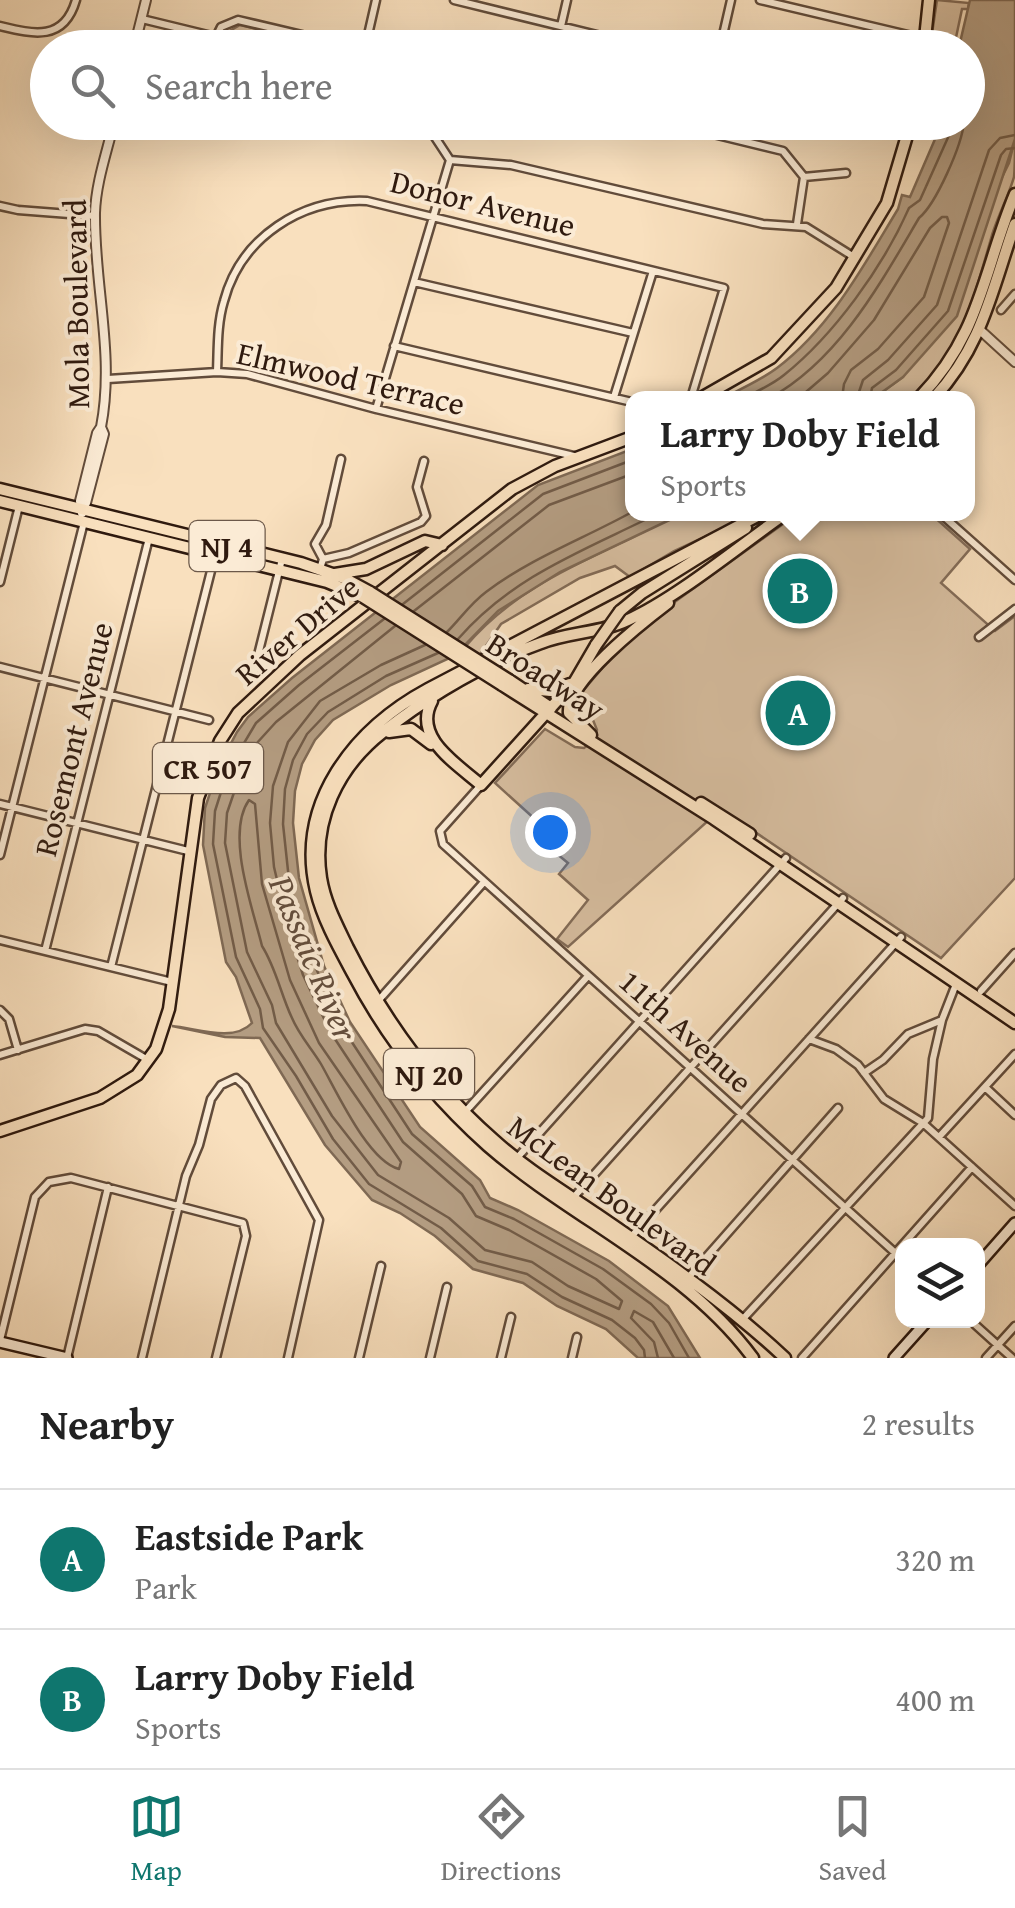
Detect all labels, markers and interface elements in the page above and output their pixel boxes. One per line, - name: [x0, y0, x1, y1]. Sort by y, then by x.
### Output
- search box: [30, 30, 985, 140]
- text: Search here: [145, 57, 333, 113]
- icon: search: [65, 58, 120, 113]
- street label: Donor Avenue: [386, 157, 580, 249]
- street label: Mola Boulevard: [51, 199, 101, 409]
- street label: Elmwood Terrace: [232, 329, 470, 427]
- popup: [625, 391, 975, 521]
- text: Larry Doby Field: [660, 405, 940, 461]
- text: Sports: [660, 461, 747, 508]
- road number: NJ 4: [190, 521, 264, 571]
- pin: B: [768, 554, 832, 628]
- street label: River Drive: [225, 564, 369, 696]
- street label: Rosemont Avenue: [21, 617, 125, 861]
- street label: Broadway: [478, 620, 614, 732]
- pin: A: [766, 676, 830, 750]
- road number: CR 507: [153, 743, 263, 793]
- your location: [525, 807, 576, 858]
- water label: Passaic River: [256, 867, 372, 1049]
- street label: 11th Avenue: [609, 958, 763, 1104]
- road number: NJ 20: [384, 1049, 474, 1099]
- street label: McLean Boulevard: [498, 1103, 726, 1287]
- map controls: [895, 1238, 985, 1328]
- button: layers: [895, 1238, 985, 1328]
- text: Nearby: [40, 1393, 174, 1454]
- text: 2 results: [862, 1400, 975, 1447]
- text: Eastside Park: [135, 1508, 363, 1564]
- text: A: [62, 1536, 83, 1583]
- text: 320 m: [896, 1536, 975, 1583]
- text: Park: [135, 1564, 197, 1611]
- text: Larry Doby Field: [135, 1648, 414, 1704]
- text: B: [63, 1676, 82, 1723]
- text: 400 m: [896, 1676, 975, 1723]
- text: Sports: [135, 1704, 221, 1751]
- tab: Map: [129, 1789, 184, 1890]
- tab: Directions: [441, 1789, 561, 1890]
- tab: Saved: [819, 1789, 886, 1890]

